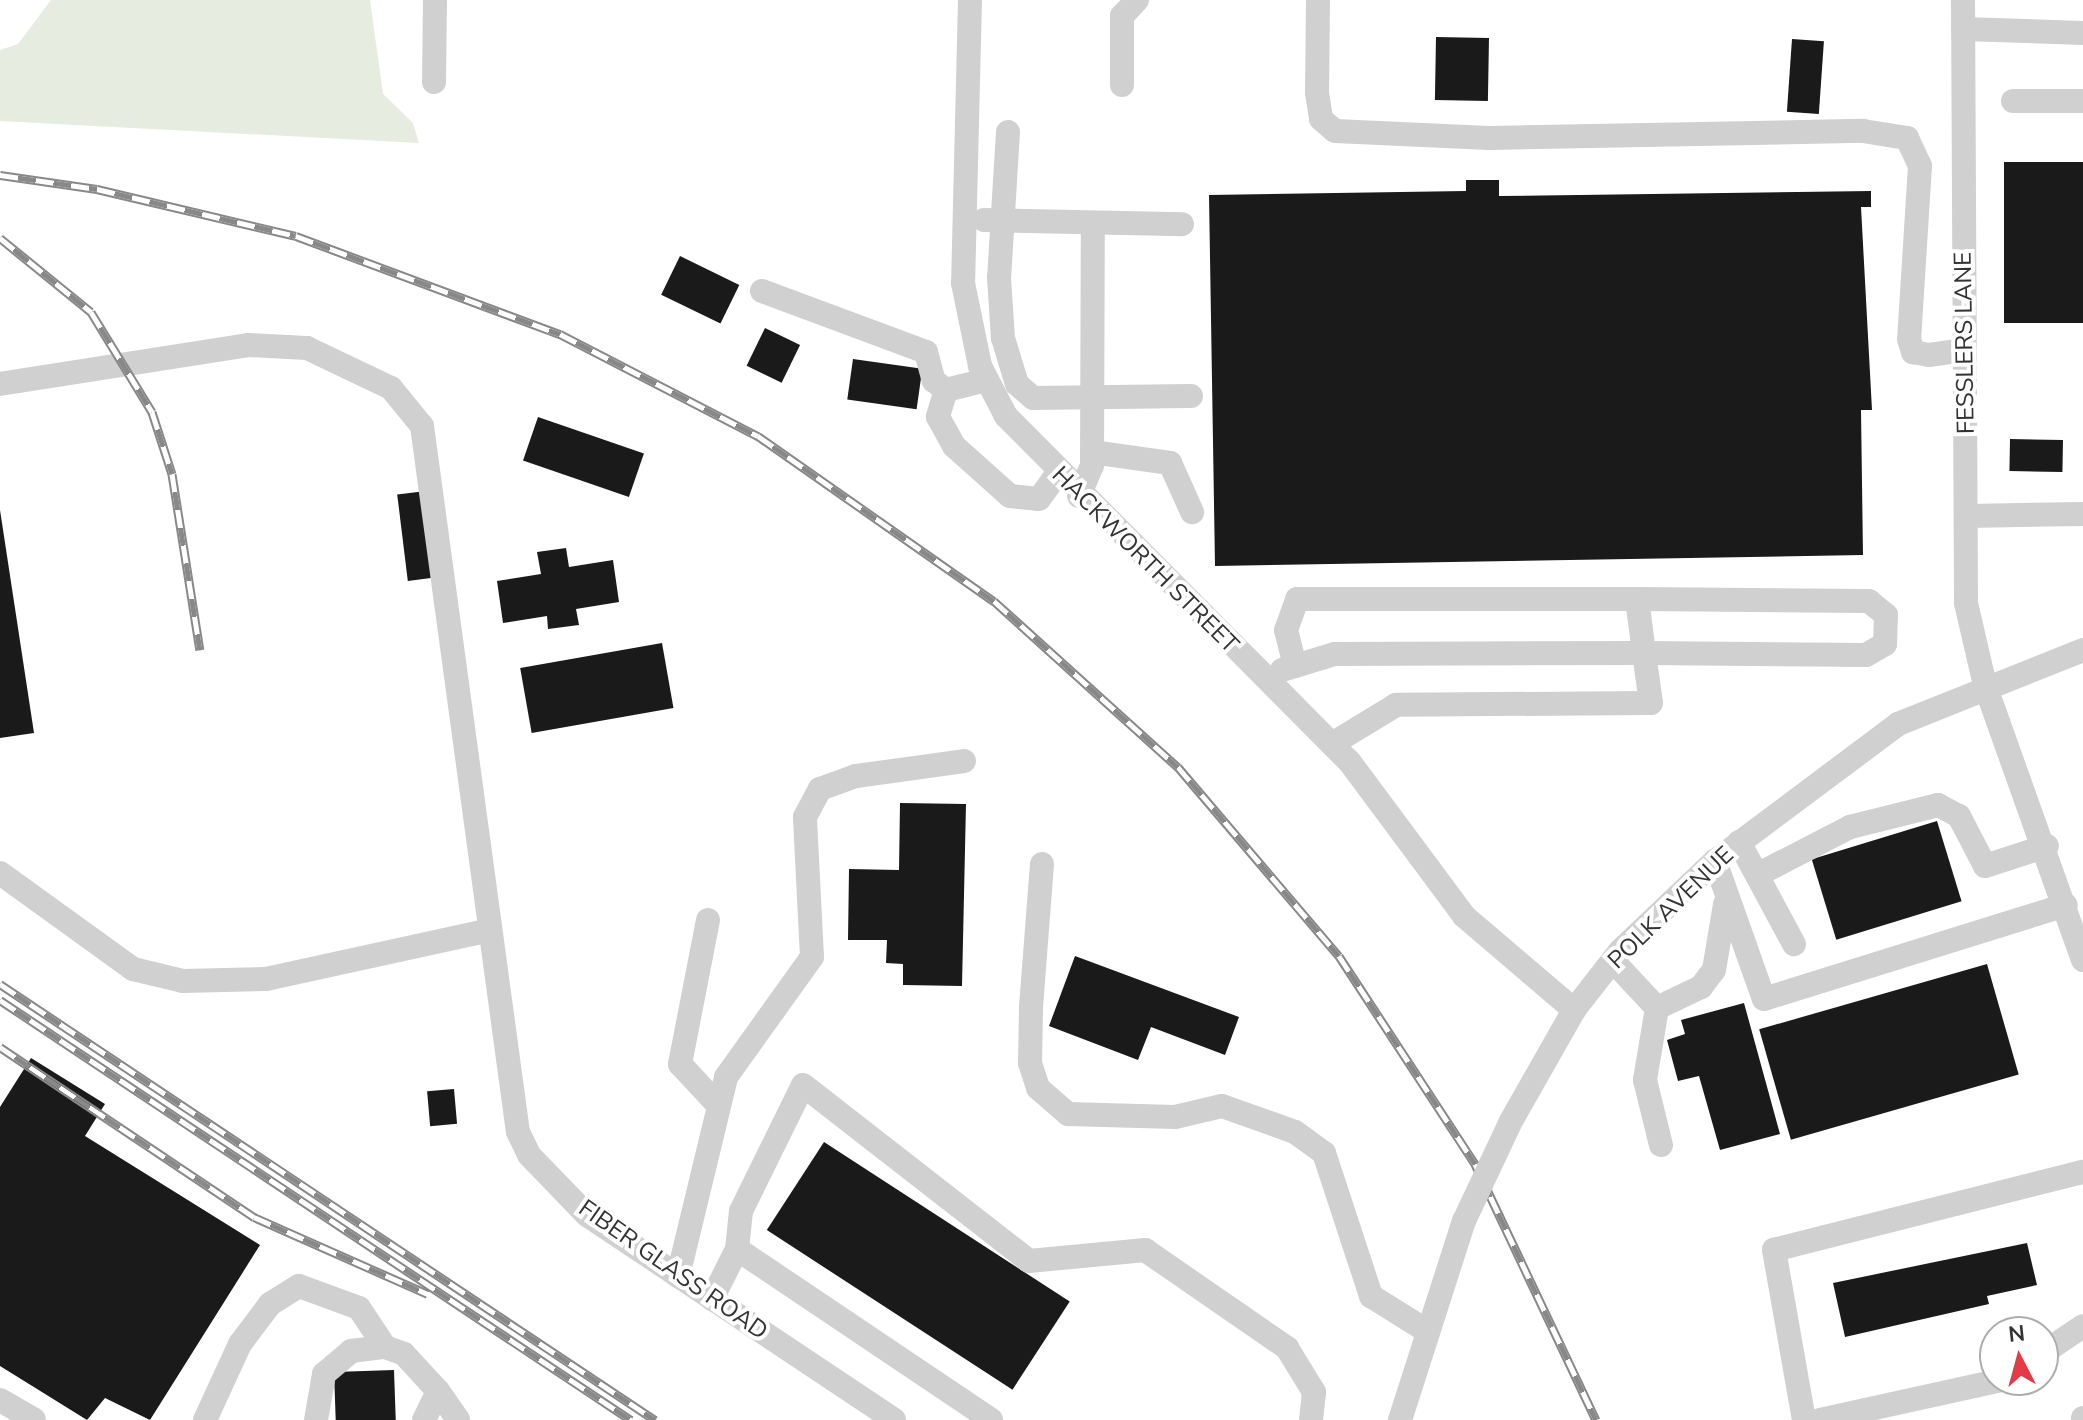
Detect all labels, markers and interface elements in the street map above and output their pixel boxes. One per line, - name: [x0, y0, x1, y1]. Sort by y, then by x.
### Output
- street label: FESSLERS LANE: [1949, 252, 1981, 434]
- street label: HACKWORTH STREET: [1046, 461, 1244, 659]
- street label: POLK AVENUE: [1602, 841, 1740, 975]
- street label: FIBER GLASS ROAD: [573, 1194, 773, 1346]
- north arrow: [1979, 1316, 2059, 1396]
- text: N: [2007, 1318, 2026, 1350]

